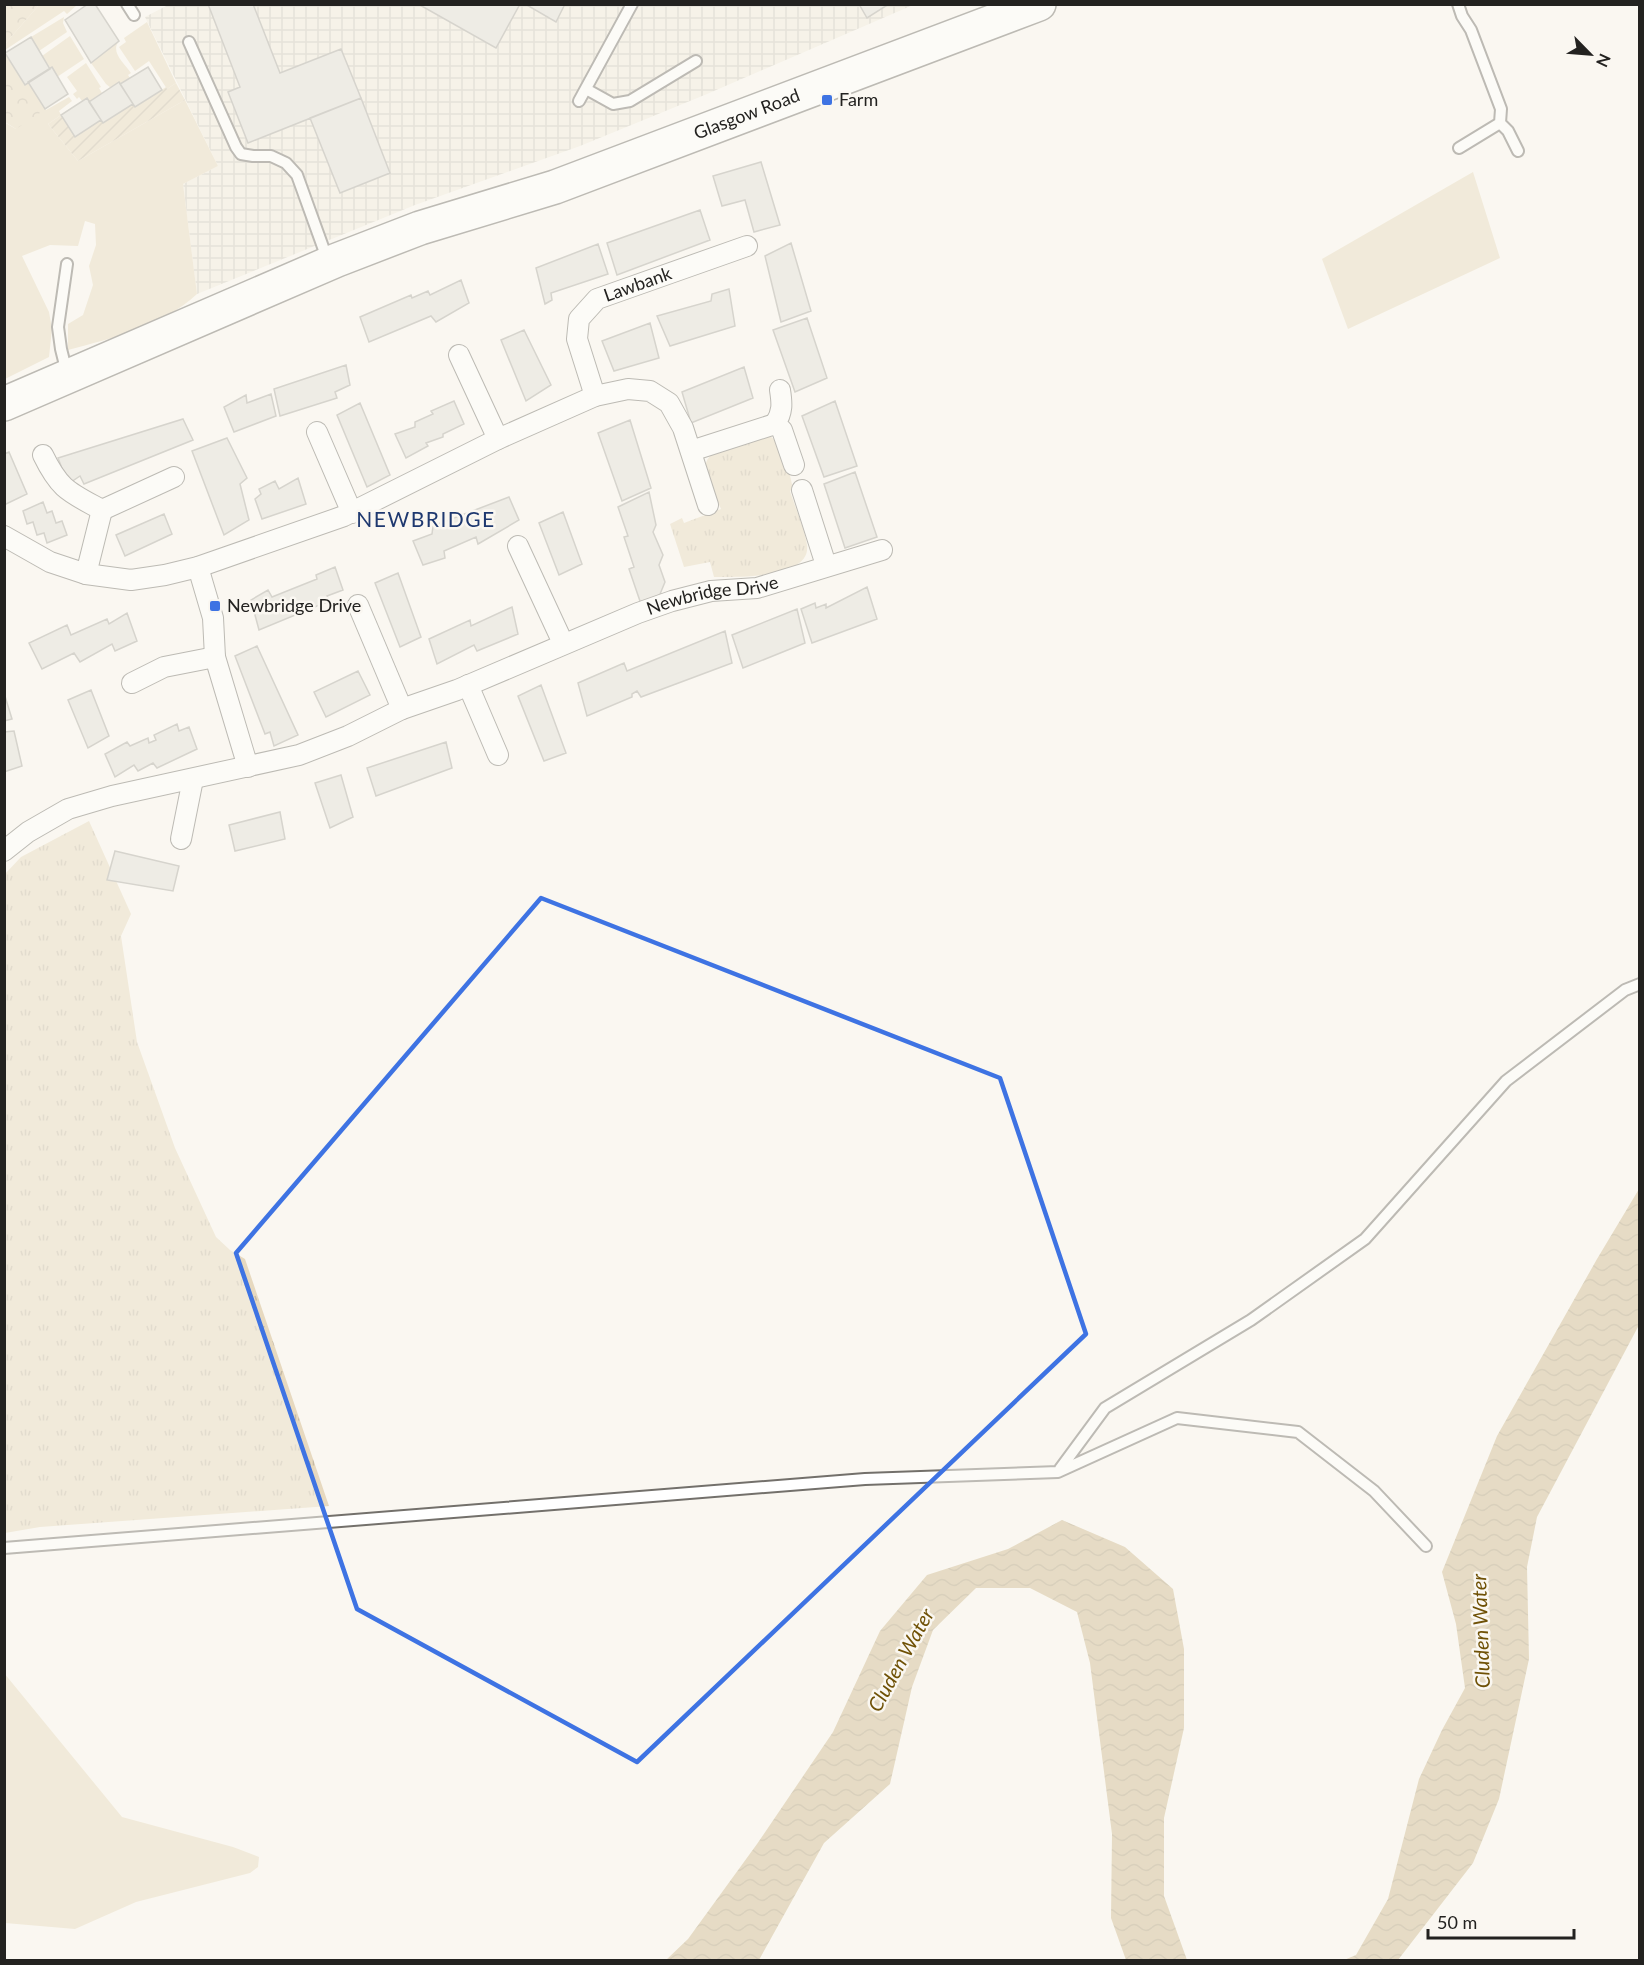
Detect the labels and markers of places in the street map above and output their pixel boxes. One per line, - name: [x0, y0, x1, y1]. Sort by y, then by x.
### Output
- place label: Farm: [839, 88, 878, 110]
- marker: Farm: [820, 93, 834, 107]
- place label: Newbridge Drive: [227, 594, 361, 616]
- marker: Newbridge Drive: [208, 599, 222, 613]

